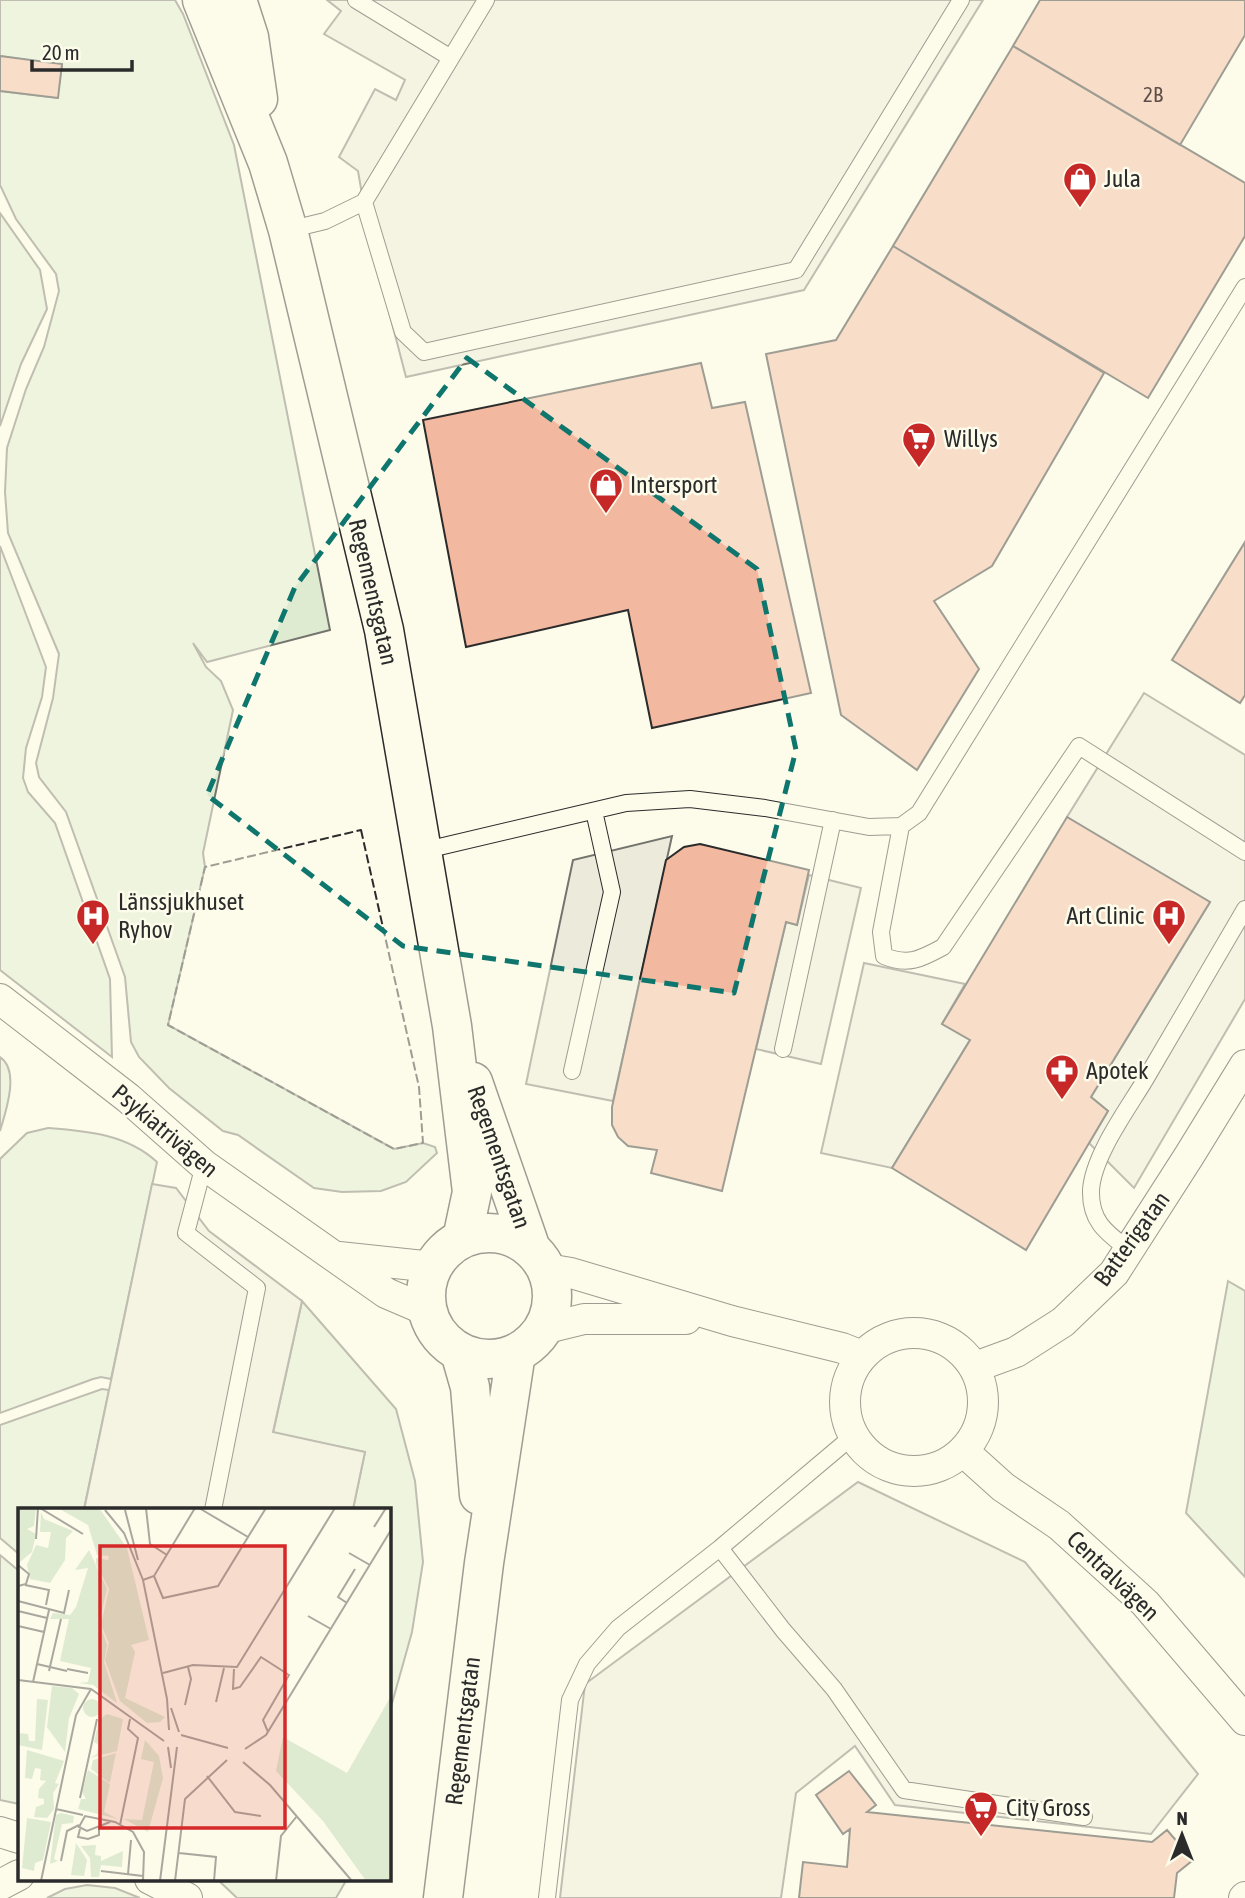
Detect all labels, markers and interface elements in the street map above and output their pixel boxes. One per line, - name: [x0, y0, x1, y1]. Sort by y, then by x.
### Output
- scale bar: [32, 28, 131, 72]
- text: 20 m: [42, 40, 80, 64]
- house number: 2B: [1143, 82, 1163, 106]
- shop icon: Jula: [1061, 160, 1099, 209]
- place label: Jula: [1104, 165, 1141, 192]
- supermarket icon: Willys: [900, 420, 938, 469]
- place label: Willys: [944, 425, 998, 452]
- shop icon: Intersport: [587, 466, 625, 515]
- place label: Intersport: [630, 471, 717, 498]
- street label: Regementsgatan: [344, 516, 403, 668]
- place label: Länssjukhuset Ryhov: [118, 888, 244, 943]
- hospital icon: Länssjukhuset Ryhov: [74, 897, 112, 946]
- hospital icon: Art Clinic: [1150, 897, 1188, 946]
- place label: Art Clinic: [1066, 902, 1144, 929]
- pharmacy icon: Apotek: [1043, 1052, 1081, 1101]
- place label: Apotek: [1086, 1057, 1149, 1084]
- street label: Psykiatrivägen: [107, 1079, 224, 1183]
- street label: Regementsgatan: [462, 1082, 537, 1232]
- street label: Batterigatan: [1088, 1186, 1175, 1291]
- inset map: [18, 1508, 390, 1881]
- street label: Centralvägen: [1062, 1525, 1165, 1626]
- street label: Regementsgatan: [440, 1655, 485, 1807]
- supermarket icon: City Gross: [962, 1789, 1000, 1838]
- place label: City Gross: [1006, 1794, 1090, 1821]
- north arrow: [1147, 1800, 1217, 1870]
- text: N: [1176, 1807, 1188, 1829]

